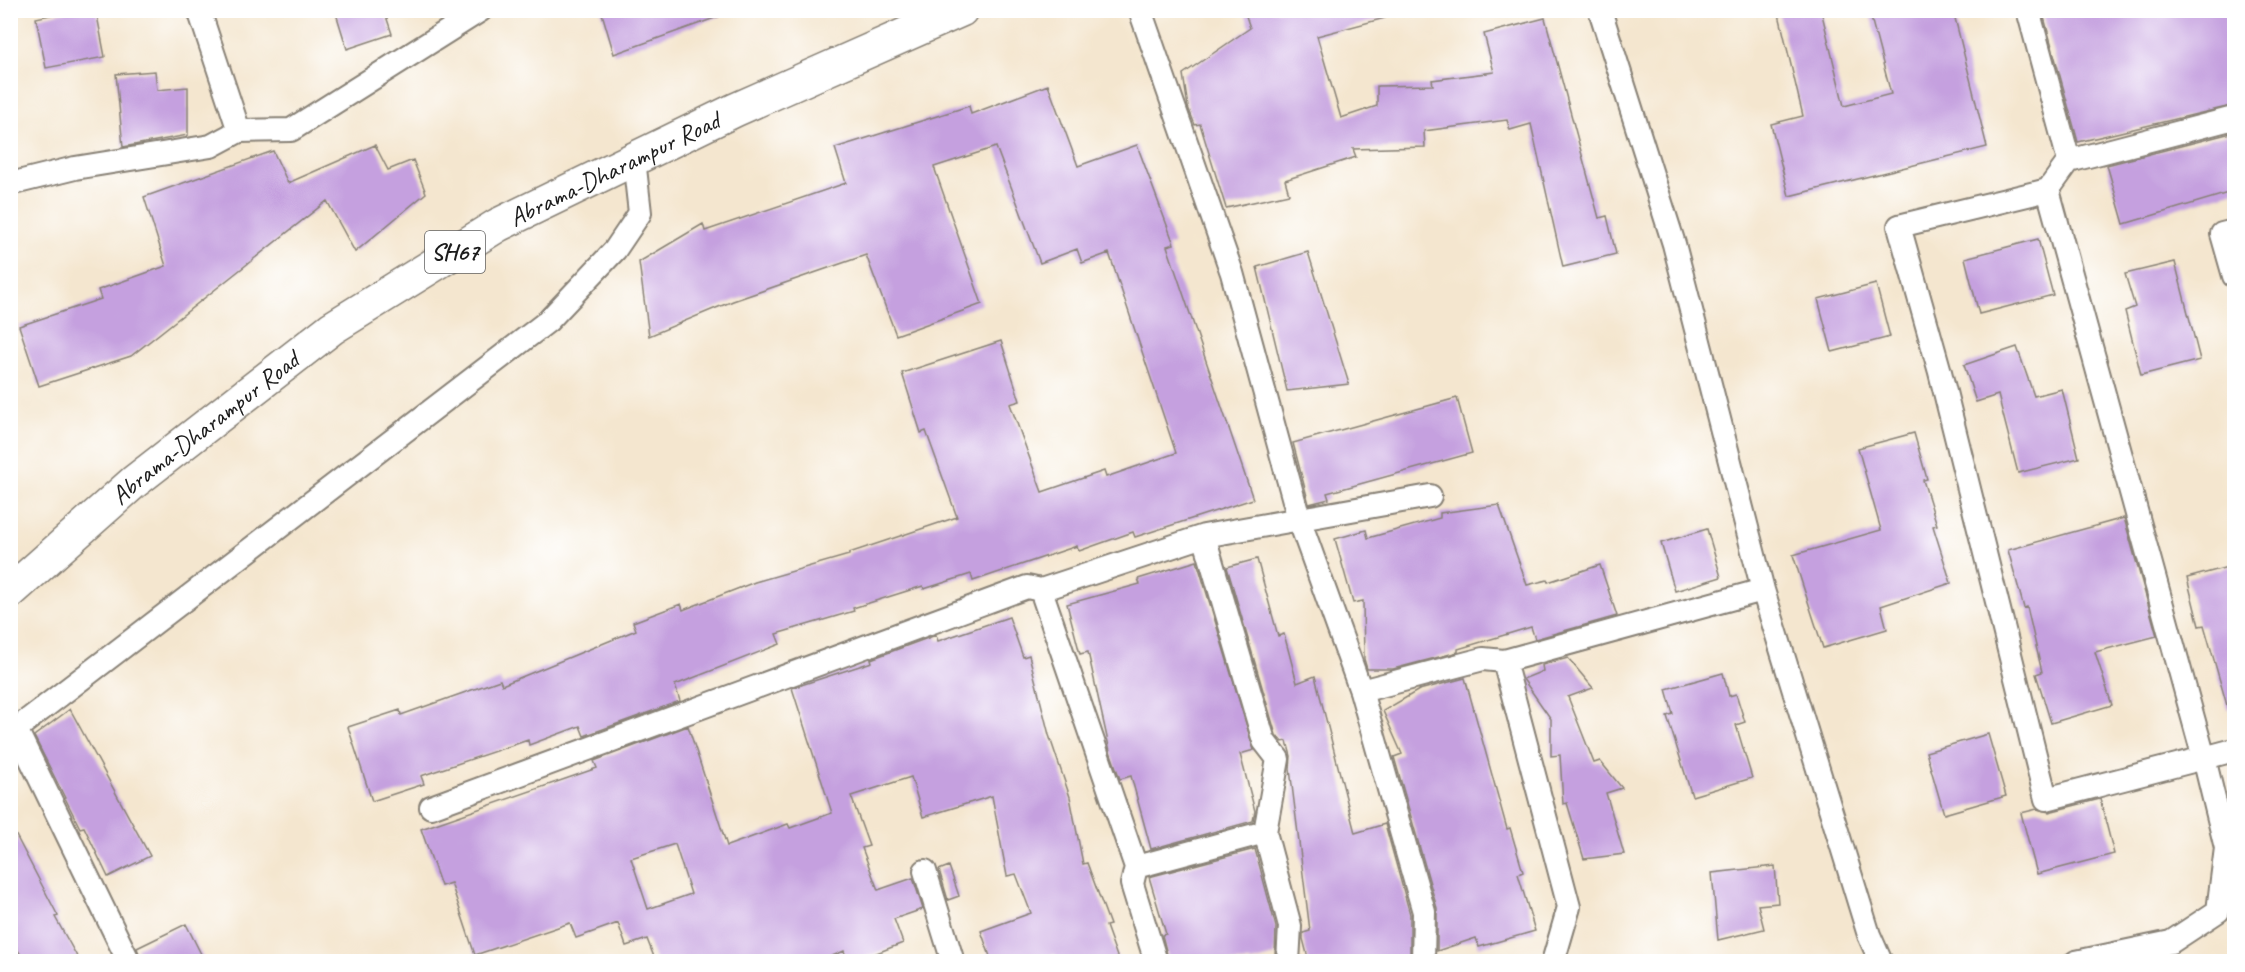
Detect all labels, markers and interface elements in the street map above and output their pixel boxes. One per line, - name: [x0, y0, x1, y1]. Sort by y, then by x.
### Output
- street label: Abrama-Dharampur Road: [503, 102, 729, 234]
- road number: SH67: [425, 231, 485, 273]
- street label: Abrama-Dharampur Road: [104, 342, 309, 512]

